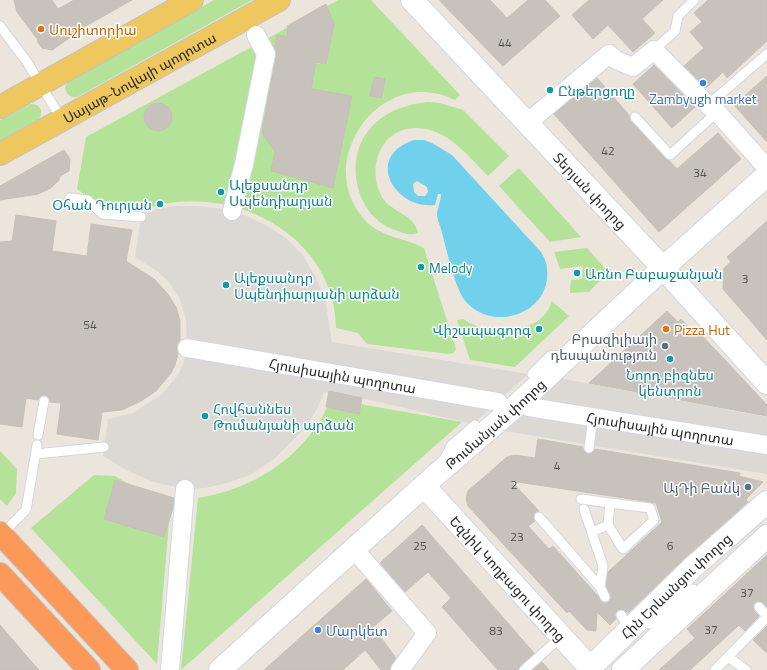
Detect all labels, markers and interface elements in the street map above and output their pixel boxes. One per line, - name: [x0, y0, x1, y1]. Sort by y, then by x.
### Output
- place label: Սուշիտորիա: [49, 19, 137, 40]
- marker: Սուշիտորիա: [36, 24, 46, 34]
- street label: Սայաթ-Նովայի պողոտա: [59, 26, 220, 128]
- house number: 44: [498, 33, 512, 52]
- marker: Zambyugh market: [698, 78, 708, 88]
- place label: Ընթերցողը: [558, 80, 635, 101]
- marker: Ընթերցողը: [545, 85, 555, 95]
- place label: Zambyugh market: [649, 88, 757, 109]
- house number: 42: [601, 141, 615, 160]
- street label: Տերյան փողոց: [549, 147, 632, 234]
- house number: 34: [693, 163, 707, 182]
- place label: Ալեքսանդր Սպենդիարյան: [229, 174, 332, 211]
- marker: Ալեքսանդր Սպենդիարյան: [216, 187, 226, 197]
- place label: Օհան Դուրյան: [52, 194, 152, 215]
- marker: Օհան Դուրյան: [155, 199, 165, 209]
- place label: Melody: [429, 257, 473, 278]
- marker: Melody: [416, 262, 426, 272]
- place label: Առնո Բաբաջանյան: [585, 263, 722, 284]
- place label: Ալեքսանդր Սպենդիարյանի արձան: [234, 267, 400, 304]
- marker: Առնո Բաբաջանյան: [572, 268, 582, 278]
- house number: 3: [742, 269, 748, 288]
- marker: Ալեքսանդր Սպենդիարյանի արձան: [221, 280, 231, 290]
- house number: 54: [83, 315, 97, 334]
- place label: Վիշապագորգ: [433, 319, 531, 340]
- place label: Pizza Hut: [674, 319, 730, 340]
- marker: Վիշապագորգ: [534, 324, 544, 334]
- marker: Pizza Hut: [661, 324, 671, 334]
- place label: Բրազիլիայի դեսպանություն: [550, 328, 657, 365]
- marker: Բրազիլիայի դեսպանություն: [660, 341, 670, 351]
- street label: Հյուսիսային պողոտա: [267, 352, 418, 398]
- marker: Նորդ բիզնես կենտրոն: [665, 354, 675, 364]
- place label: Նորդ բիզնես կենտրոն: [626, 364, 714, 401]
- street label: Թումանյան փողոց: [440, 373, 550, 474]
- place label: Հովհաննես Թումանյանի արձան: [213, 398, 354, 435]
- street label: Հյուսիսային պողոտա: [585, 406, 736, 450]
- marker: Հովհաննես Թումանյանի արձան: [200, 411, 210, 421]
- house number: 4: [554, 456, 561, 475]
- house number: 2: [511, 475, 517, 494]
- place label: ԱյԴի Բանկ: [663, 477, 740, 498]
- marker: ԱյԴի Բանկ: [743, 482, 753, 492]
- street label: Եզնիկ Կողբացու փողոց: [445, 511, 571, 646]
- house number: 23: [510, 527, 524, 546]
- street label: Հին Երևանցու փողոց: [615, 528, 736, 643]
- house number: 25: [413, 536, 427, 555]
- house number: 6: [667, 536, 674, 555]
- house number: 37: [740, 583, 754, 602]
- place label: Մարկետ: [326, 620, 388, 641]
- house number: 37: [704, 620, 718, 639]
- house number: 83: [489, 621, 503, 640]
- marker: Մարկետ: [313, 625, 323, 635]

